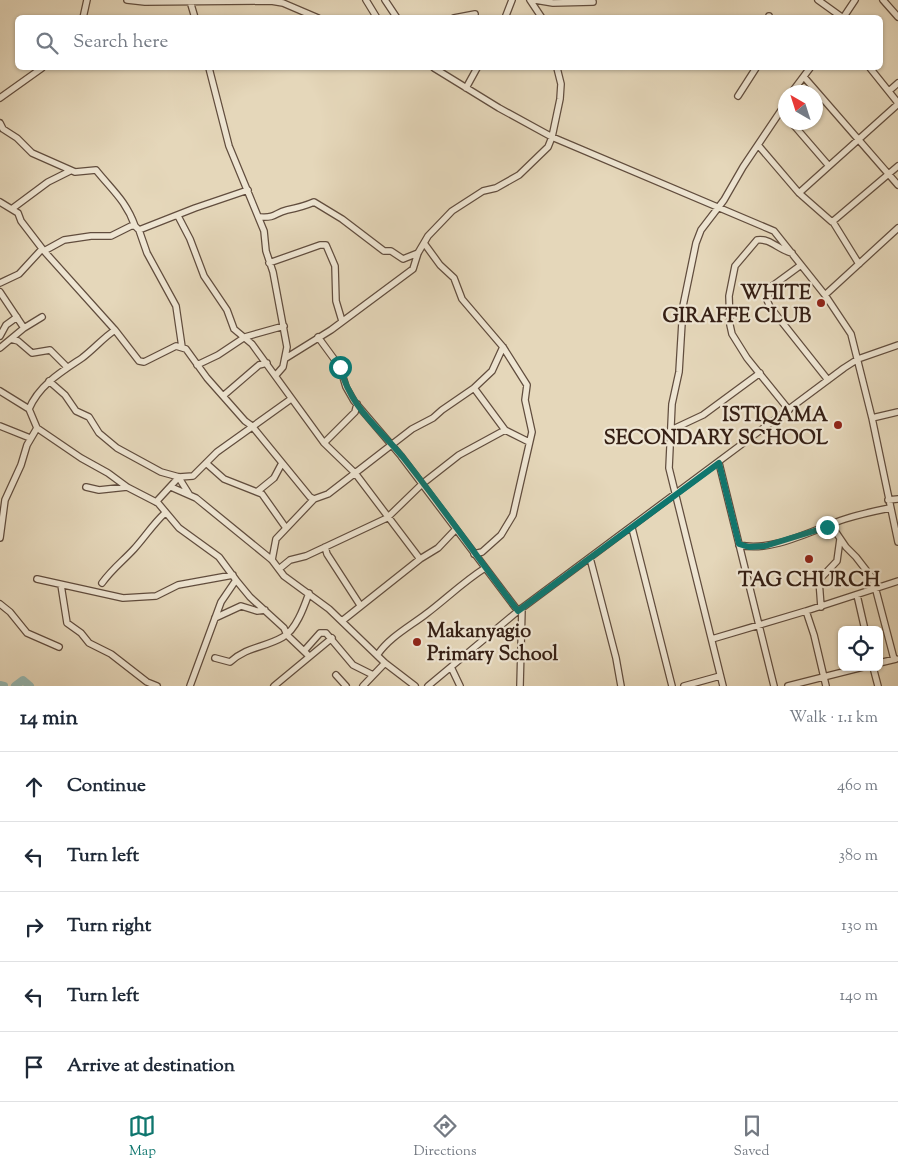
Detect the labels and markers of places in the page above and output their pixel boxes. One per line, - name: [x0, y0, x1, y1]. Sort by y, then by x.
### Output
- place label: WHITE GIRAFFE CLUB: [662, 280, 812, 332]
- marker: WHITE GIRAFFE CLUB: [815, 297, 827, 309]
- place label: ISTIQAMA SECONDARY SCHOOL: [604, 402, 829, 454]
- marker: ISTIQAMA SECONDARY SCHOOL: [832, 419, 844, 431]
- marker: TAG CHURCH: [803, 553, 815, 565]
- place label: TAG CHURCH: [738, 567, 880, 596]
- place label: Makanyagio Primary School: [427, 618, 559, 670]
- marker: Makanyagio Primary School: [411, 636, 423, 648]

